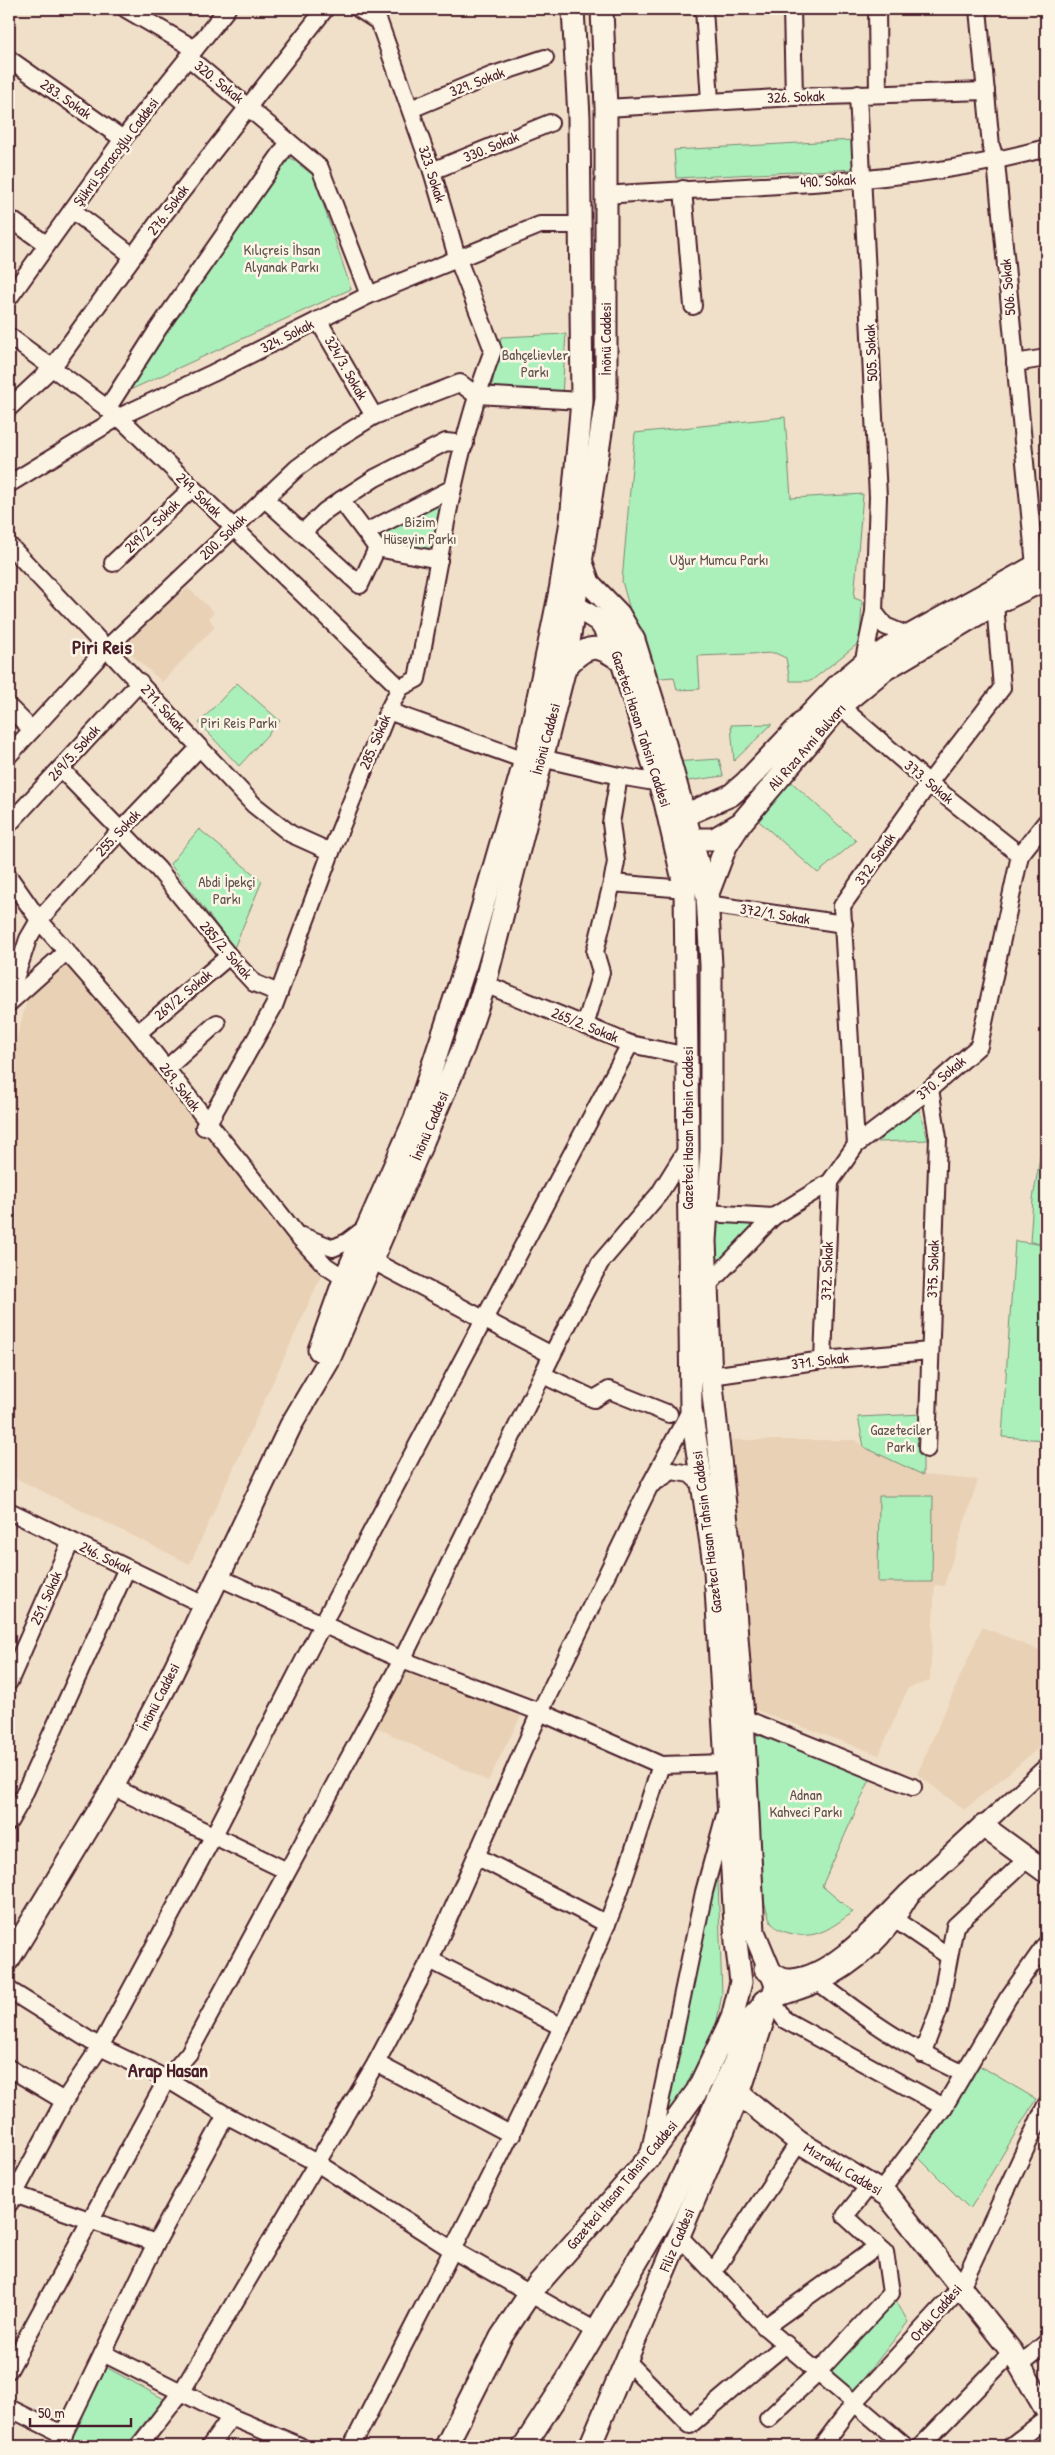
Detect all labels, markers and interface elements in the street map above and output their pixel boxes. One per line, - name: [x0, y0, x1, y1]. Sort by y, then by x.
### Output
- street label: 320. Sokak: [190, 55, 249, 108]
- street label: 329. Sokak: [446, 61, 507, 102]
- street label: 283. Sokak: [36, 73, 96, 124]
- street label: 326. Sokak: [767, 85, 825, 108]
- street label: Şükrü Saracoğlu Caddesi: [68, 93, 164, 211]
- street label: 330. Sokak: [460, 126, 522, 167]
- street label: 323. Sokak: [413, 143, 451, 205]
- street label: 490. Sokak: [800, 169, 856, 192]
- street label: 276. Sokak: [142, 180, 194, 239]
- park label: Kılıçreis İhsan Alyanak Parkı: [244, 239, 321, 277]
- street label: 506. Sokak: [995, 258, 1020, 316]
- street label: İnönü Caddesi: [595, 302, 616, 376]
- street label: 324. Sokak: [256, 313, 317, 358]
- street label: 505. Sokak: [859, 324, 882, 382]
- street label: 324/3. Sokak: [320, 332, 373, 403]
- park label: Bahçelievler Parkı: [502, 344, 569, 382]
- street label: 249. Sokak: [172, 468, 227, 522]
- street label: 249/2. Sokak: [119, 494, 184, 557]
- street label: 200. Sokak: [194, 509, 251, 564]
- park label: Bizim Hüseyin Parkı: [383, 511, 457, 549]
- park label: Uğur Mumcu Parkı: [669, 549, 769, 570]
- district label: Piri Reis: [72, 633, 132, 660]
- street label: Gazeteci Hasan Tahsin Caddesi: [606, 648, 677, 810]
- street label: 271. Sokak: [136, 679, 191, 736]
- street label: Ali Rıza Avni Bulvarı: [763, 698, 850, 795]
- street label: İnönü Caddesi: [526, 701, 565, 777]
- street label: 285. Sokak: [354, 711, 395, 773]
- park label: Piri Reis Parkı: [201, 712, 277, 733]
- street label: 269/5. Sokak: [43, 720, 105, 785]
- street label: 373. Sokak: [900, 755, 959, 809]
- street label: 255. Sokak: [90, 804, 145, 861]
- street label: 372. Sokak: [849, 828, 900, 889]
- park label: Abdi İpekçi Parkı: [198, 871, 256, 909]
- street label: 372/1. Sokak: [738, 898, 812, 929]
- street label: 285/2. Sokak: [195, 916, 258, 983]
- street label: 269/2. Sokak: [149, 964, 216, 1025]
- street label: 265/2. Sokak: [549, 1002, 622, 1048]
- street label: Gazeteci Hasan Tahsin Caddesi: [677, 1046, 698, 1210]
- street label: 370. Sokak: [911, 1051, 970, 1105]
- street label: 269. Sokak: [155, 1058, 206, 1115]
- street label: İnönü Caddesi: [406, 1088, 454, 1164]
- street label: 375. Sokak: [921, 1239, 944, 1299]
- street label: 372. Sokak: [815, 1241, 838, 1301]
- street label: 371. Sokak: [790, 1347, 850, 1374]
- park label: Gazeteciler Parkı: [870, 1419, 932, 1457]
- street label: Gazeteci Hasan Tahsin Caddesi: [686, 1450, 727, 1614]
- street label: 246. Sokak: [76, 1536, 136, 1579]
- street label: 251. Sokak: [24, 1568, 67, 1628]
- street label: İnönü Caddesi: [133, 1659, 185, 1734]
- park label: Adnan Kahveci Parkı: [769, 1784, 843, 1822]
- district label: Arap Hasan: [128, 2056, 208, 2084]
- street label: Gazeteci Hasan Tahsin Caddesi: [561, 2115, 682, 2254]
- street label: Mızraklı Caddesi: [800, 2137, 887, 2200]
- street label: Filiz Caddesi: [653, 2205, 699, 2276]
- street label: Ordu Caddesi: [905, 2279, 967, 2346]
- scale bar: [30, 2395, 131, 2427]
- text: 50 m: [38, 2402, 65, 2423]

